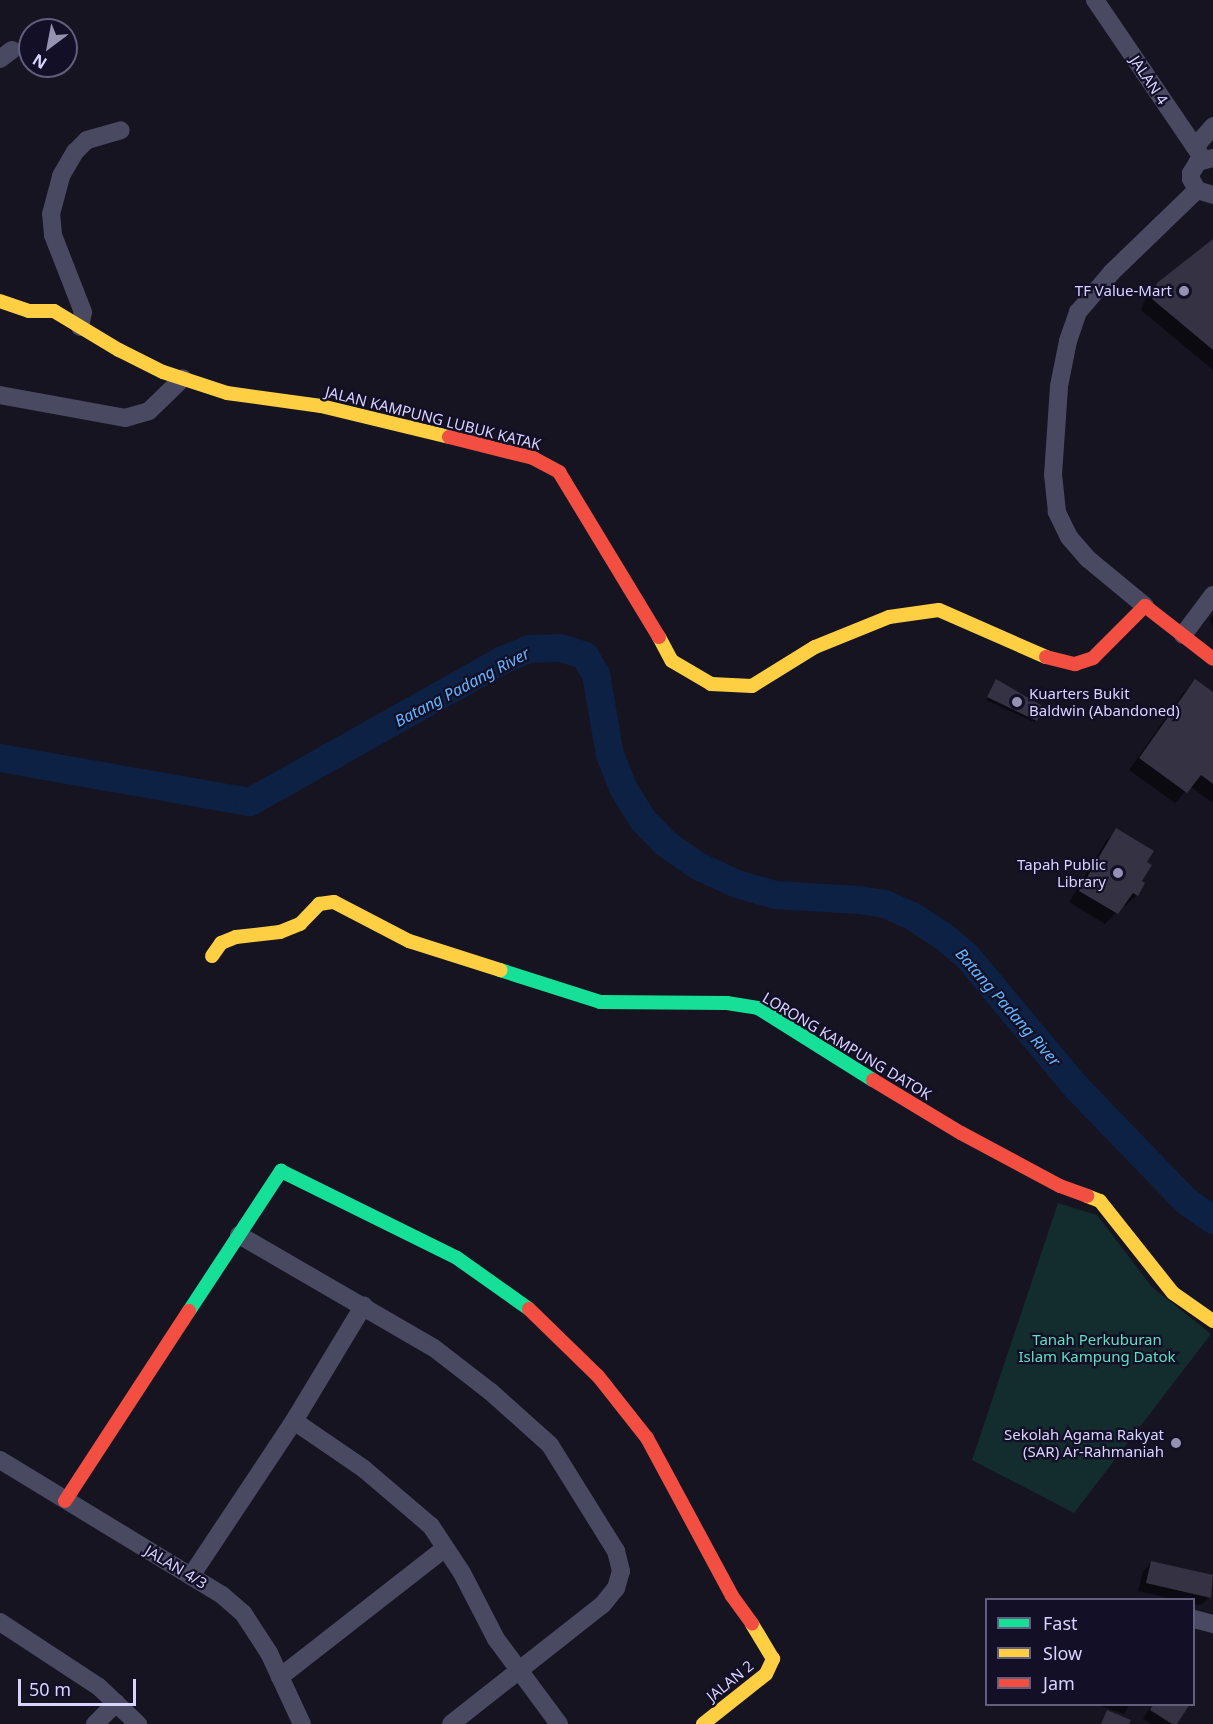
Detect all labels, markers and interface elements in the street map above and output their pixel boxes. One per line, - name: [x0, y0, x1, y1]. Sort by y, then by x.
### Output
- north arrow: [18, 18, 78, 78]
- text: N: [28, 49, 51, 74]
- street label: JALAN 4: [1126, 52, 1172, 108]
- place label: TF Value-Mart: [1075, 282, 1172, 300]
- marker: TF Value-Mart: [1177, 284, 1191, 298]
- street label: JALAN KAMPUNG LUBUK KATAK: [323, 382, 543, 454]
- water label: Batang Padang River: [391, 643, 533, 731]
- place label: Kuarters Bukit Baldwin (Abandoned): [1029, 684, 1180, 719]
- marker: Kuarters Bukit Baldwin (Abandoned): [1010, 695, 1024, 709]
- place label: Tapah Public Library: [1017, 855, 1106, 890]
- marker: Tapah Public Library: [1111, 866, 1125, 880]
- water label: Batang Padang River: [952, 944, 1064, 1070]
- street label: LORONG KAMPUNG DATOK: [759, 988, 935, 1104]
- park label: Tanah Perkuburan Islam Kampung Datok: [1019, 1330, 1175, 1365]
- place label: Sekolah Agama Rakyat (SAR) Ar-Rahmaniah: [1004, 1425, 1164, 1460]
- marker: Sekolah Agama Rakyat (SAR) Ar-Rahmaniah: [1169, 1436, 1183, 1450]
- street label: JALAN 4/3: [142, 1541, 210, 1593]
- legend: [985, 1598, 1195, 1706]
- text: Fast: [1043, 1611, 1078, 1635]
- text: Slow: [1043, 1641, 1082, 1665]
- street label: JALAN 2: [703, 1657, 757, 1705]
- scale bar: [21, 1667, 140, 1705]
- text: Jam: [1043, 1671, 1075, 1695]
- text: 50 m: [29, 1677, 71, 1701]

